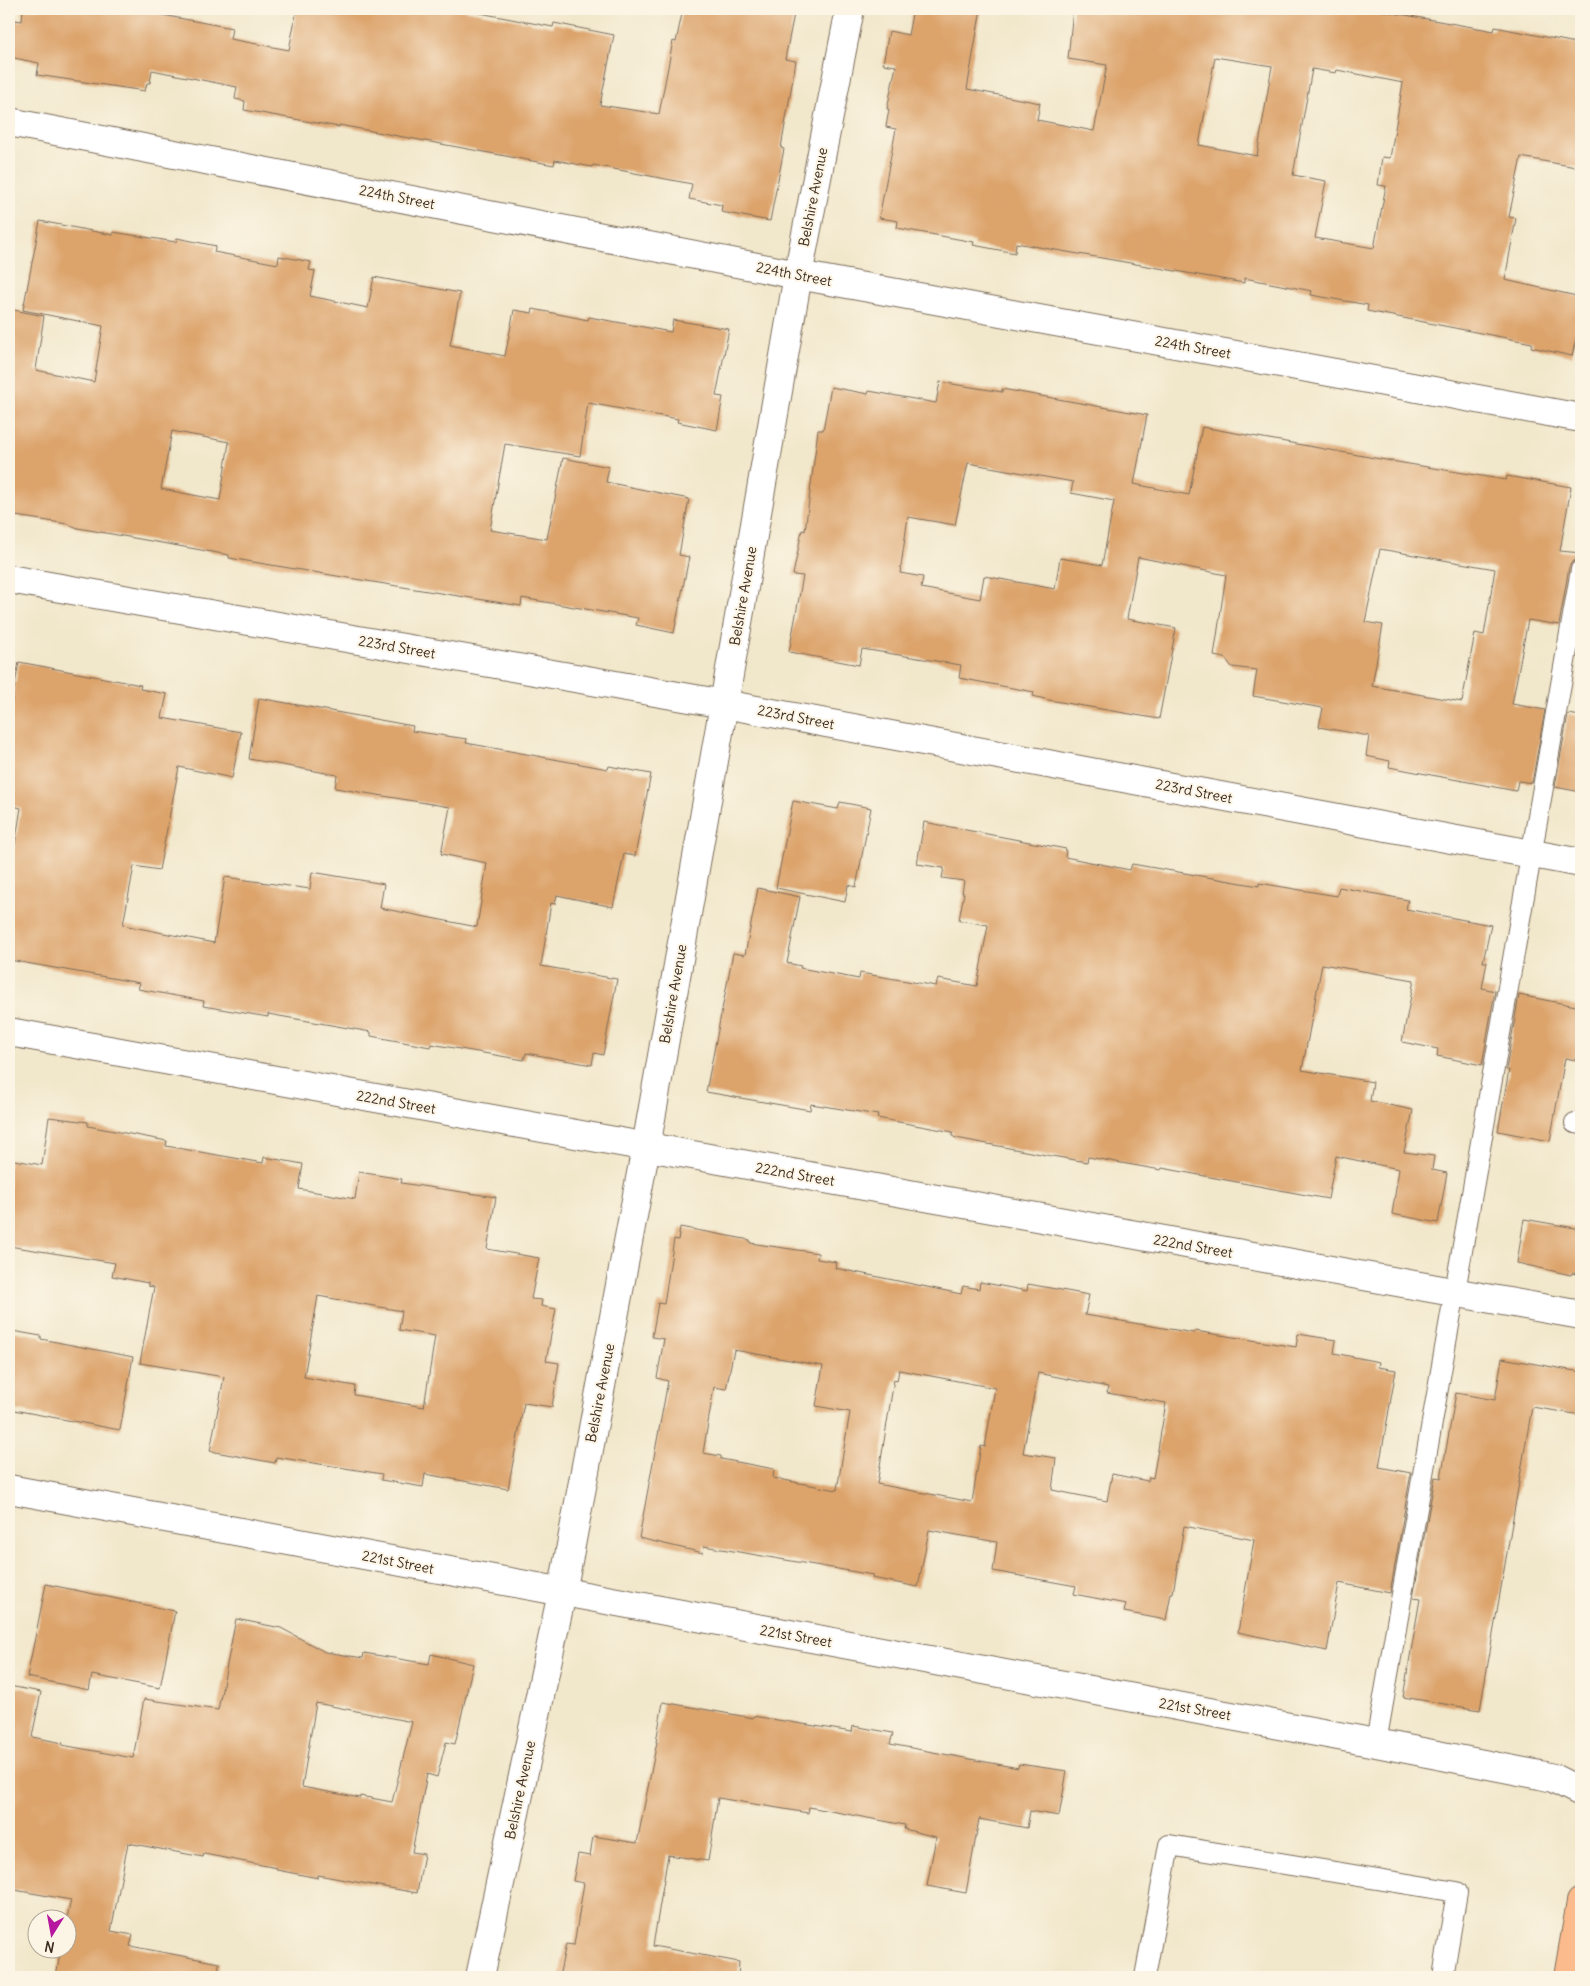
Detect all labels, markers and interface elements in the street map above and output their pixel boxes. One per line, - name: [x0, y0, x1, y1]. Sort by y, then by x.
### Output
- street label: Belshire Avenue: [795, 146, 831, 248]
- street label: 224th Street: [358, 181, 437, 213]
- street label: 224th Street: [755, 258, 834, 290]
- street label: 224th Street: [1154, 331, 1233, 363]
- street label: Belshire Avenue: [725, 545, 761, 647]
- street label: 223rd Street: [357, 631, 437, 663]
- street label: 223rd Street: [756, 701, 836, 733]
- street label: 223rd Street: [1154, 775, 1234, 807]
- street label: Belshire Avenue: [655, 943, 691, 1045]
- street label: 222nd Street: [355, 1086, 437, 1118]
- street label: 222nd Street: [754, 1158, 836, 1190]
- street label: 222nd Street: [1152, 1230, 1234, 1262]
- street label: Belshire Avenue: [582, 1342, 618, 1444]
- street label: 221st Street: [361, 1546, 436, 1578]
- street label: 221st Street: [759, 1621, 834, 1651]
- street label: 221st Street: [1158, 1694, 1233, 1724]
- street label: Belshire Avenue: [501, 1739, 539, 1841]
- north arrow: [28, 1908, 78, 1958]
- text: N: [43, 1937, 56, 1957]

